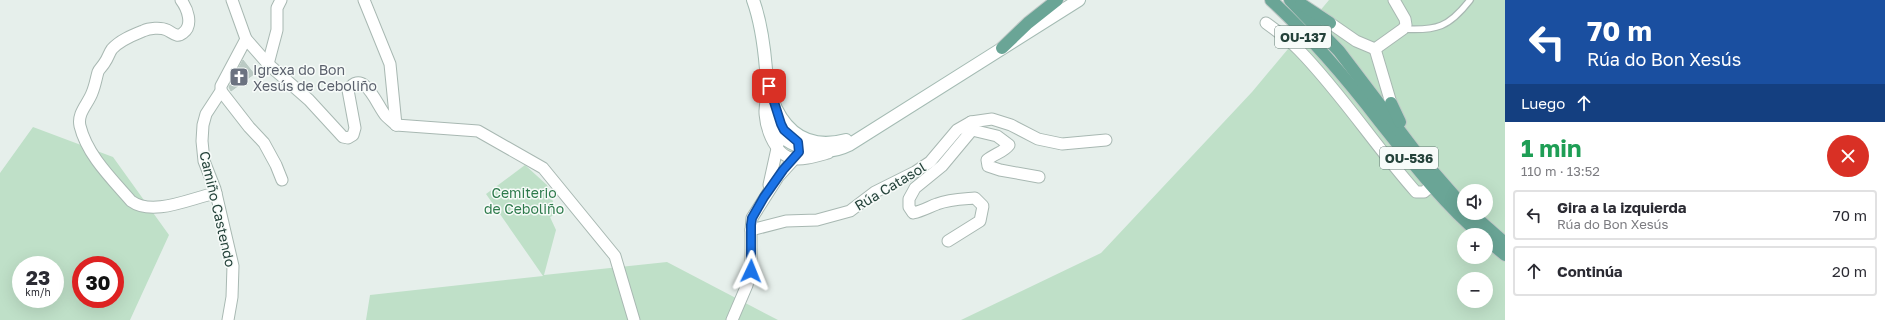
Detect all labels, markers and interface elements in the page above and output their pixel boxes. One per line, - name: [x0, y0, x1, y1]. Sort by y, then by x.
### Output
- text: 70 m: [1587, 14, 1652, 47]
- icon: left: [1521, 16, 1573, 68]
- road number: OU-137: [1275, 26, 1331, 48]
- text: Rúa do Bon Xesús: [1587, 48, 1741, 70]
- place label: Igrexa do Bon Xesús de Ceboliño: [253, 61, 377, 94]
- church icon: Igrexa do Bon Xesús de Ceboliño: [228, 66, 250, 88]
- pin: [752, 69, 786, 103]
- icon: arrive: [758, 75, 780, 97]
- icon: ahead: [1573, 92, 1595, 114]
- text: Luego: [1521, 94, 1565, 112]
- text: 1 min: [1521, 133, 1581, 162]
- button: close: [1827, 135, 1869, 177]
- road number: OU-536: [1380, 147, 1438, 169]
- street label: Camiño Castendo: [196, 149, 240, 269]
- street label: Rúa Catasol: [851, 158, 929, 214]
- text: 110 m · 13:52: [1521, 163, 1600, 179]
- park label: Cemiterio de Ceboliño: [484, 184, 564, 217]
- map controls: [1457, 184, 1493, 308]
- button: sound: [1457, 184, 1493, 220]
- text: Gira a la izquierda: [1557, 198, 1687, 216]
- icon: left: [1523, 204, 1545, 226]
- text: 70 m: [1833, 206, 1867, 224]
- text: Rúa do Bon Xesús: [1557, 216, 1668, 232]
- button: +: [1457, 228, 1493, 264]
- position arrow: [730, 250, 772, 292]
- speed limit sign: 30: [72, 256, 124, 308]
- icon: ahead: [1523, 260, 1545, 282]
- text: Continúa: [1557, 262, 1623, 280]
- text: 20 m: [1832, 262, 1867, 280]
- text: 23: [26, 265, 50, 289]
- button: −: [1457, 272, 1493, 308]
- text: km/h: [25, 286, 51, 298]

